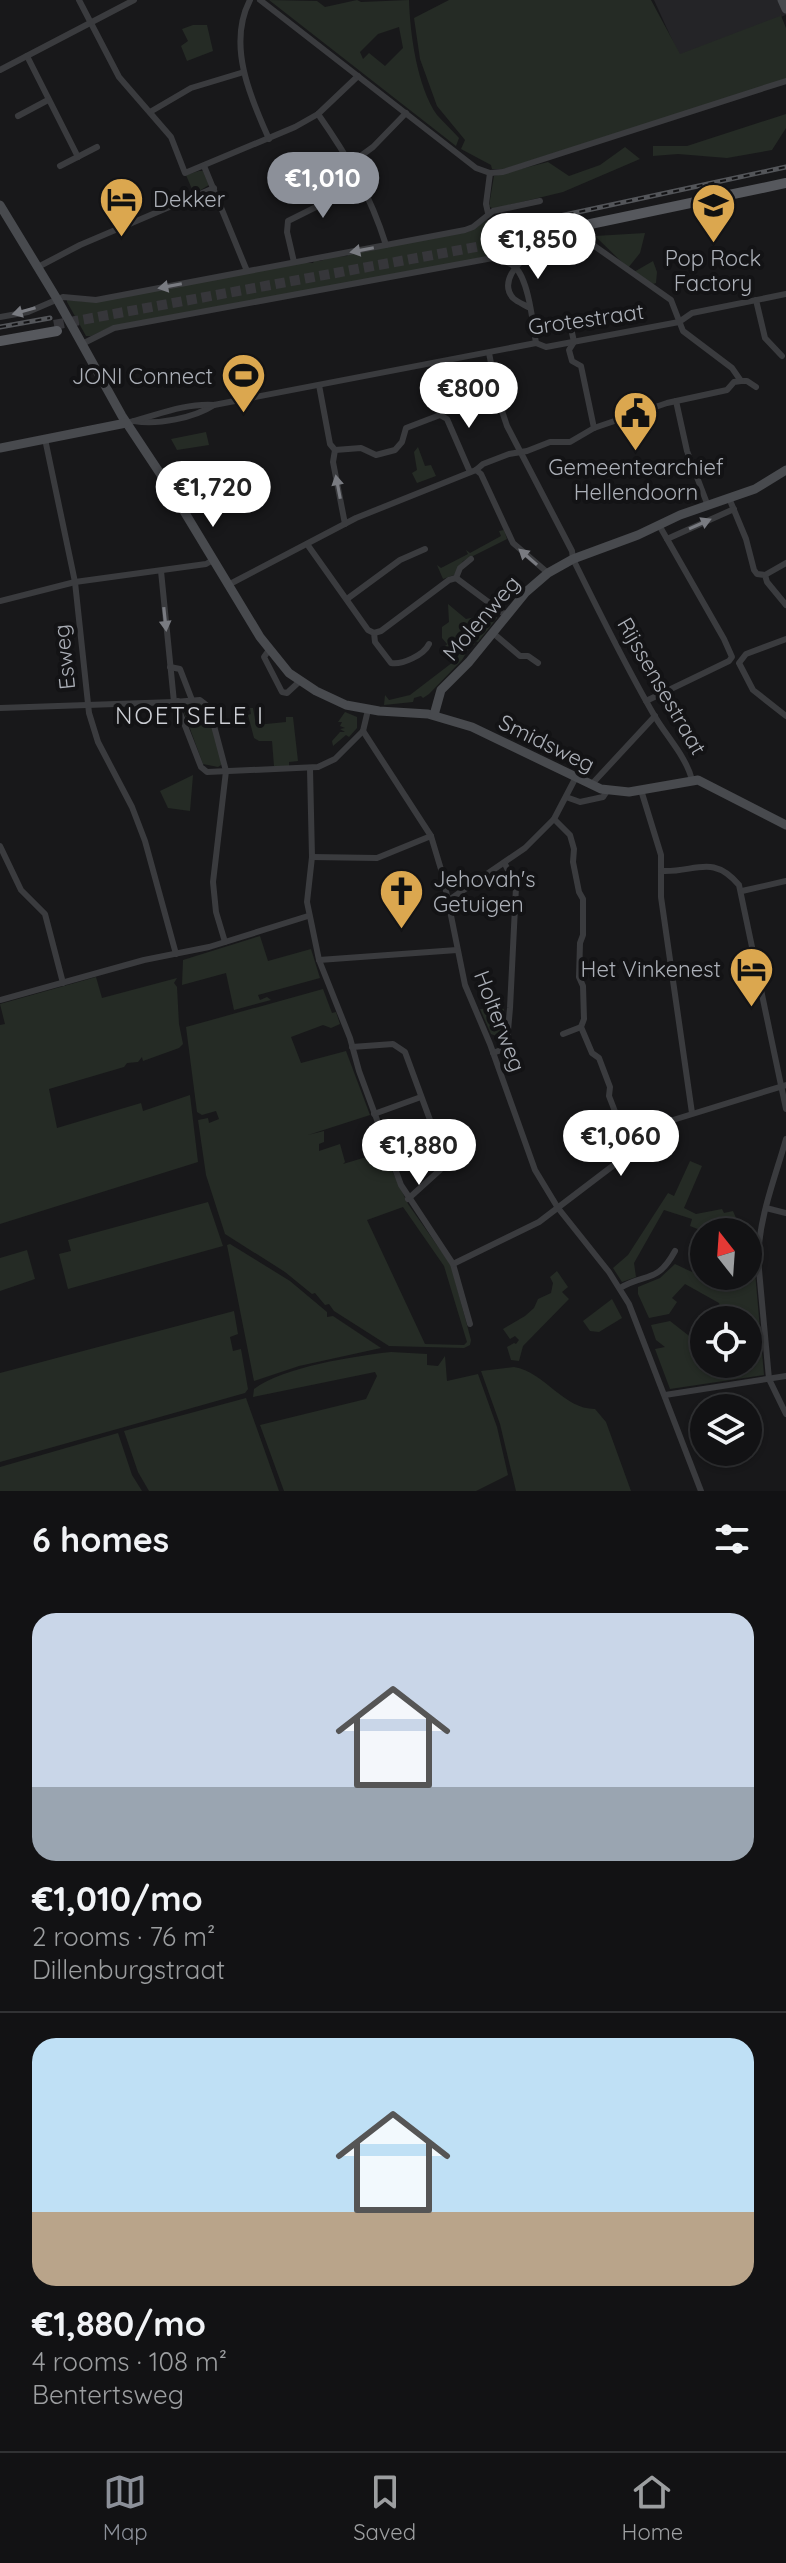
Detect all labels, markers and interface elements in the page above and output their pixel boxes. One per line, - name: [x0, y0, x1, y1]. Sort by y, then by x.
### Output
- pin: €1,010: [258, 152, 388, 220]
- text: €1,010: [285, 161, 361, 194]
- hotel icon: Dekker: [98, 175, 146, 238]
- school or university icon: Pop Rock Factory: [689, 181, 737, 244]
- place label: Dekker: [153, 185, 226, 213]
- pin: €1,850: [473, 213, 603, 281]
- text: €1,850: [499, 222, 577, 255]
- one-way arrow: [350, 244, 375, 256]
- place label: Pop Rock Factory: [665, 244, 761, 297]
- one-way arrow: [157, 280, 182, 292]
- street label: Grotestraat: [526, 297, 646, 341]
- one-way arrow: [12, 305, 36, 318]
- sports icon: JONI Connect: [220, 352, 268, 415]
- place label: JONI Connect: [72, 362, 213, 390]
- pin: €800: [422, 362, 516, 430]
- text: €800: [438, 371, 500, 404]
- public building icon: Gemeentearchief Hellendoorn: [612, 390, 660, 453]
- place label: Gemeentearchief Hellendoorn: [548, 453, 724, 506]
- pin: €1,720: [148, 461, 278, 529]
- text: €1,720: [174, 470, 252, 503]
- one-way arrow: [331, 474, 343, 499]
- one-way arrow: [688, 518, 712, 531]
- one-way arrow: [519, 549, 539, 566]
- street label: Molenweg: [436, 570, 526, 666]
- one-way arrow: [159, 607, 172, 632]
- street label: Rijssensestraat: [611, 612, 713, 760]
- street label: Esweg: [47, 623, 81, 691]
- district label: NOETSELE I: [115, 700, 265, 730]
- street label: Smidsweg: [494, 708, 600, 778]
- place label: Jehovah's Getuigen: [433, 865, 536, 918]
- church icon: Jehovah's Getuigen: [378, 868, 426, 931]
- hotel icon: Het Vinkenest: [728, 945, 776, 1008]
- place label: Het Vinkenest: [581, 955, 721, 983]
- street label: Holterweg: [468, 966, 532, 1076]
- pin: €1,060: [556, 1110, 686, 1178]
- pin: €1,880: [354, 1119, 484, 1187]
- text: €1,060: [581, 1119, 661, 1152]
- text: €1,880: [380, 1128, 458, 1161]
- north arrow: [690, 1218, 762, 1290]
- map controls: [690, 1218, 762, 1466]
- button: locate: [690, 1306, 762, 1378]
- button: layers: [690, 1394, 762, 1466]
- icon: filters: [710, 1517, 754, 1561]
- text: 6 homes: [32, 1518, 169, 1561]
- icon: home: [321, 1665, 465, 1809]
- text: €1,010/mo: [32, 1877, 203, 1920]
- text: 2 rooms · 76 m²: [32, 1920, 215, 1953]
- text: Dillenburgstraat: [32, 1953, 225, 1986]
- icon: home: [321, 2090, 465, 2234]
- text: €1,880/mo: [32, 2302, 206, 2345]
- text: 4 rooms · 108 m²: [32, 2345, 227, 2378]
- text: Bentertsweg: [32, 2378, 184, 2411]
- tab: Map: [103, 2470, 148, 2546]
- tab: Saved: [353, 2470, 416, 2546]
- tab: Home: [622, 2470, 683, 2546]

